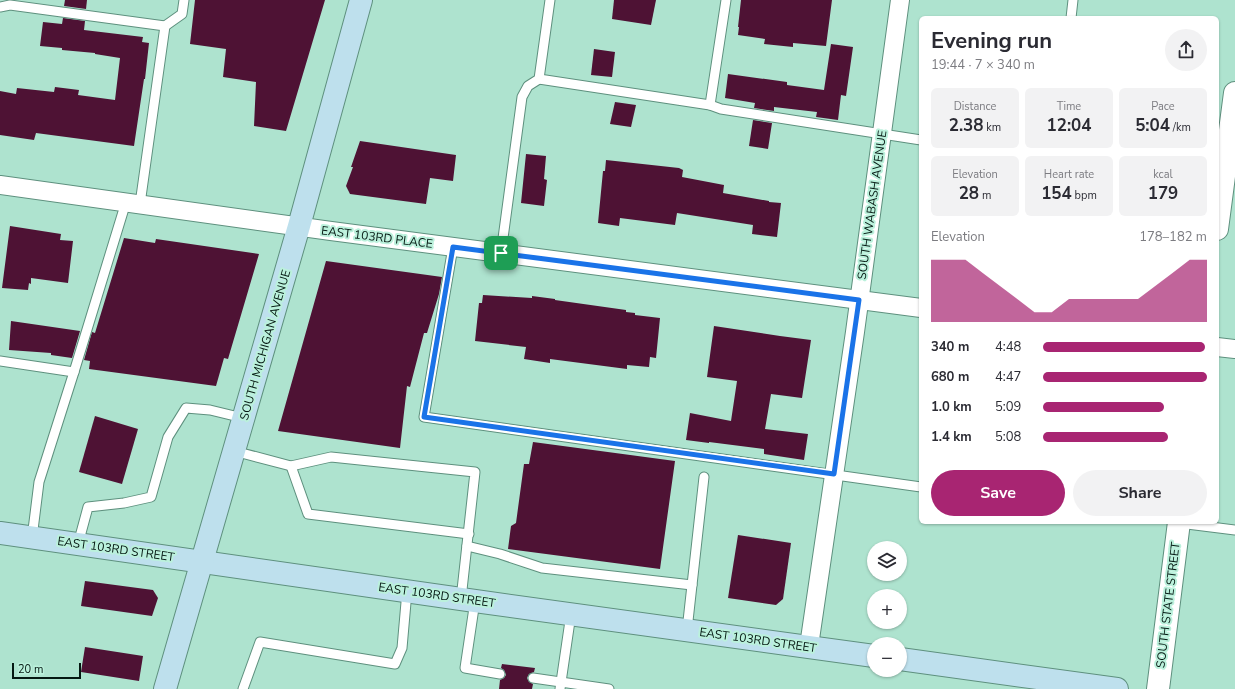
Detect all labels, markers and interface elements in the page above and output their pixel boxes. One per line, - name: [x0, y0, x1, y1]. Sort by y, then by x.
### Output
- text: Evening run: [931, 26, 1052, 56]
- button: share: [1165, 29, 1207, 71]
- text: 19:44 · 7 × 340 m: [931, 56, 1035, 74]
- text: Distance: [954, 99, 996, 114]
- text: Time: [1057, 99, 1081, 114]
- text: Pace: [1151, 99, 1175, 114]
- text: 2.38: [949, 114, 984, 137]
- text: 12:04: [1046, 114, 1092, 137]
- text: 5:04: [1135, 114, 1170, 137]
- text: km: [984, 120, 1001, 135]
- text: /km: [1170, 120, 1191, 135]
- street label: SOUTH WABASH AVENUE: [854, 129, 890, 281]
- text: Elevation: [952, 167, 998, 182]
- text: Heart rate: [1044, 167, 1094, 182]
- text: kcal: [1153, 167, 1173, 182]
- text: 28: [959, 182, 979, 205]
- text: 154: [1041, 182, 1072, 205]
- text: 179: [1148, 182, 1178, 205]
- text: m: [979, 188, 991, 203]
- text: bpm: [1072, 188, 1097, 203]
- street label: EAST 103RD PLACE: [320, 222, 434, 252]
- text: Elevation: [931, 228, 985, 246]
- text: 178–182 m: [1139, 228, 1207, 246]
- pin: [484, 236, 518, 270]
- icon: arrive: [490, 242, 512, 264]
- street label: SOUTH MICHIGAN AVENUE: [236, 268, 294, 422]
- text: 340 m: [931, 338, 969, 356]
- text: 4:48: [995, 338, 1021, 356]
- text: 680 m: [931, 368, 969, 386]
- text: 4:47: [995, 368, 1021, 386]
- text: 1.0 km: [931, 398, 972, 416]
- text: 5:09: [995, 398, 1021, 416]
- text: 1.4 km: [931, 428, 972, 446]
- text: 5:08: [995, 428, 1021, 446]
- button: Save: [931, 470, 1065, 516]
- button: Share: [1073, 470, 1207, 516]
- street label: EAST 103RD STREET: [56, 533, 176, 565]
- street label: SOUTH STATE STREET: [1152, 540, 1184, 669]
- map controls: [867, 541, 907, 677]
- button: layers: [867, 541, 907, 581]
- street label: EAST 103RD STREET: [377, 579, 497, 611]
- button: +: [867, 589, 907, 629]
- street label: EAST 103RD STREET: [698, 624, 818, 656]
- button: −: [867, 637, 907, 677]
- scale bar: [12, 661, 81, 680]
- text: 20 m: [18, 662, 43, 677]

